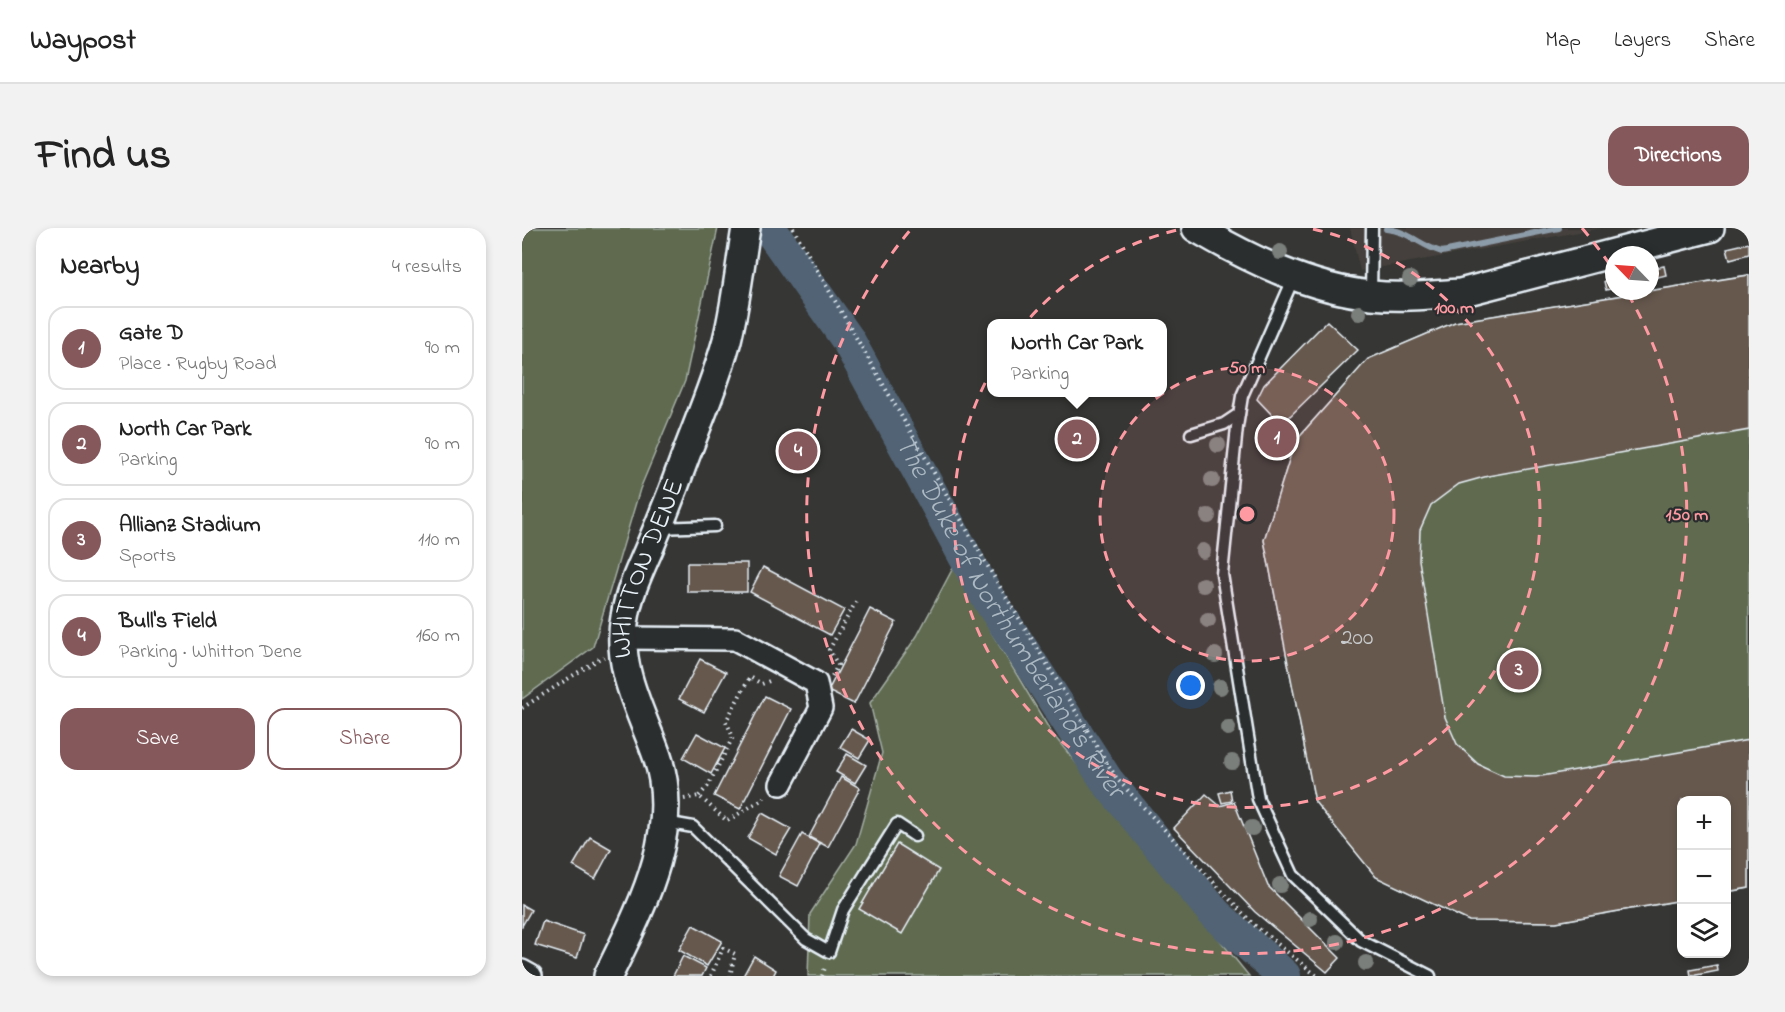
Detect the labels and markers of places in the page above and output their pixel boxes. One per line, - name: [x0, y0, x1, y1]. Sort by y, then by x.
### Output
- pin: 2: [1058, 416, 1096, 462]
- pin: 1: [1258, 416, 1296, 460]
- pin: 4: [778, 428, 818, 474]
- centre of rings: [1237, 504, 1257, 524]
- pin: 3: [1500, 648, 1538, 692]

